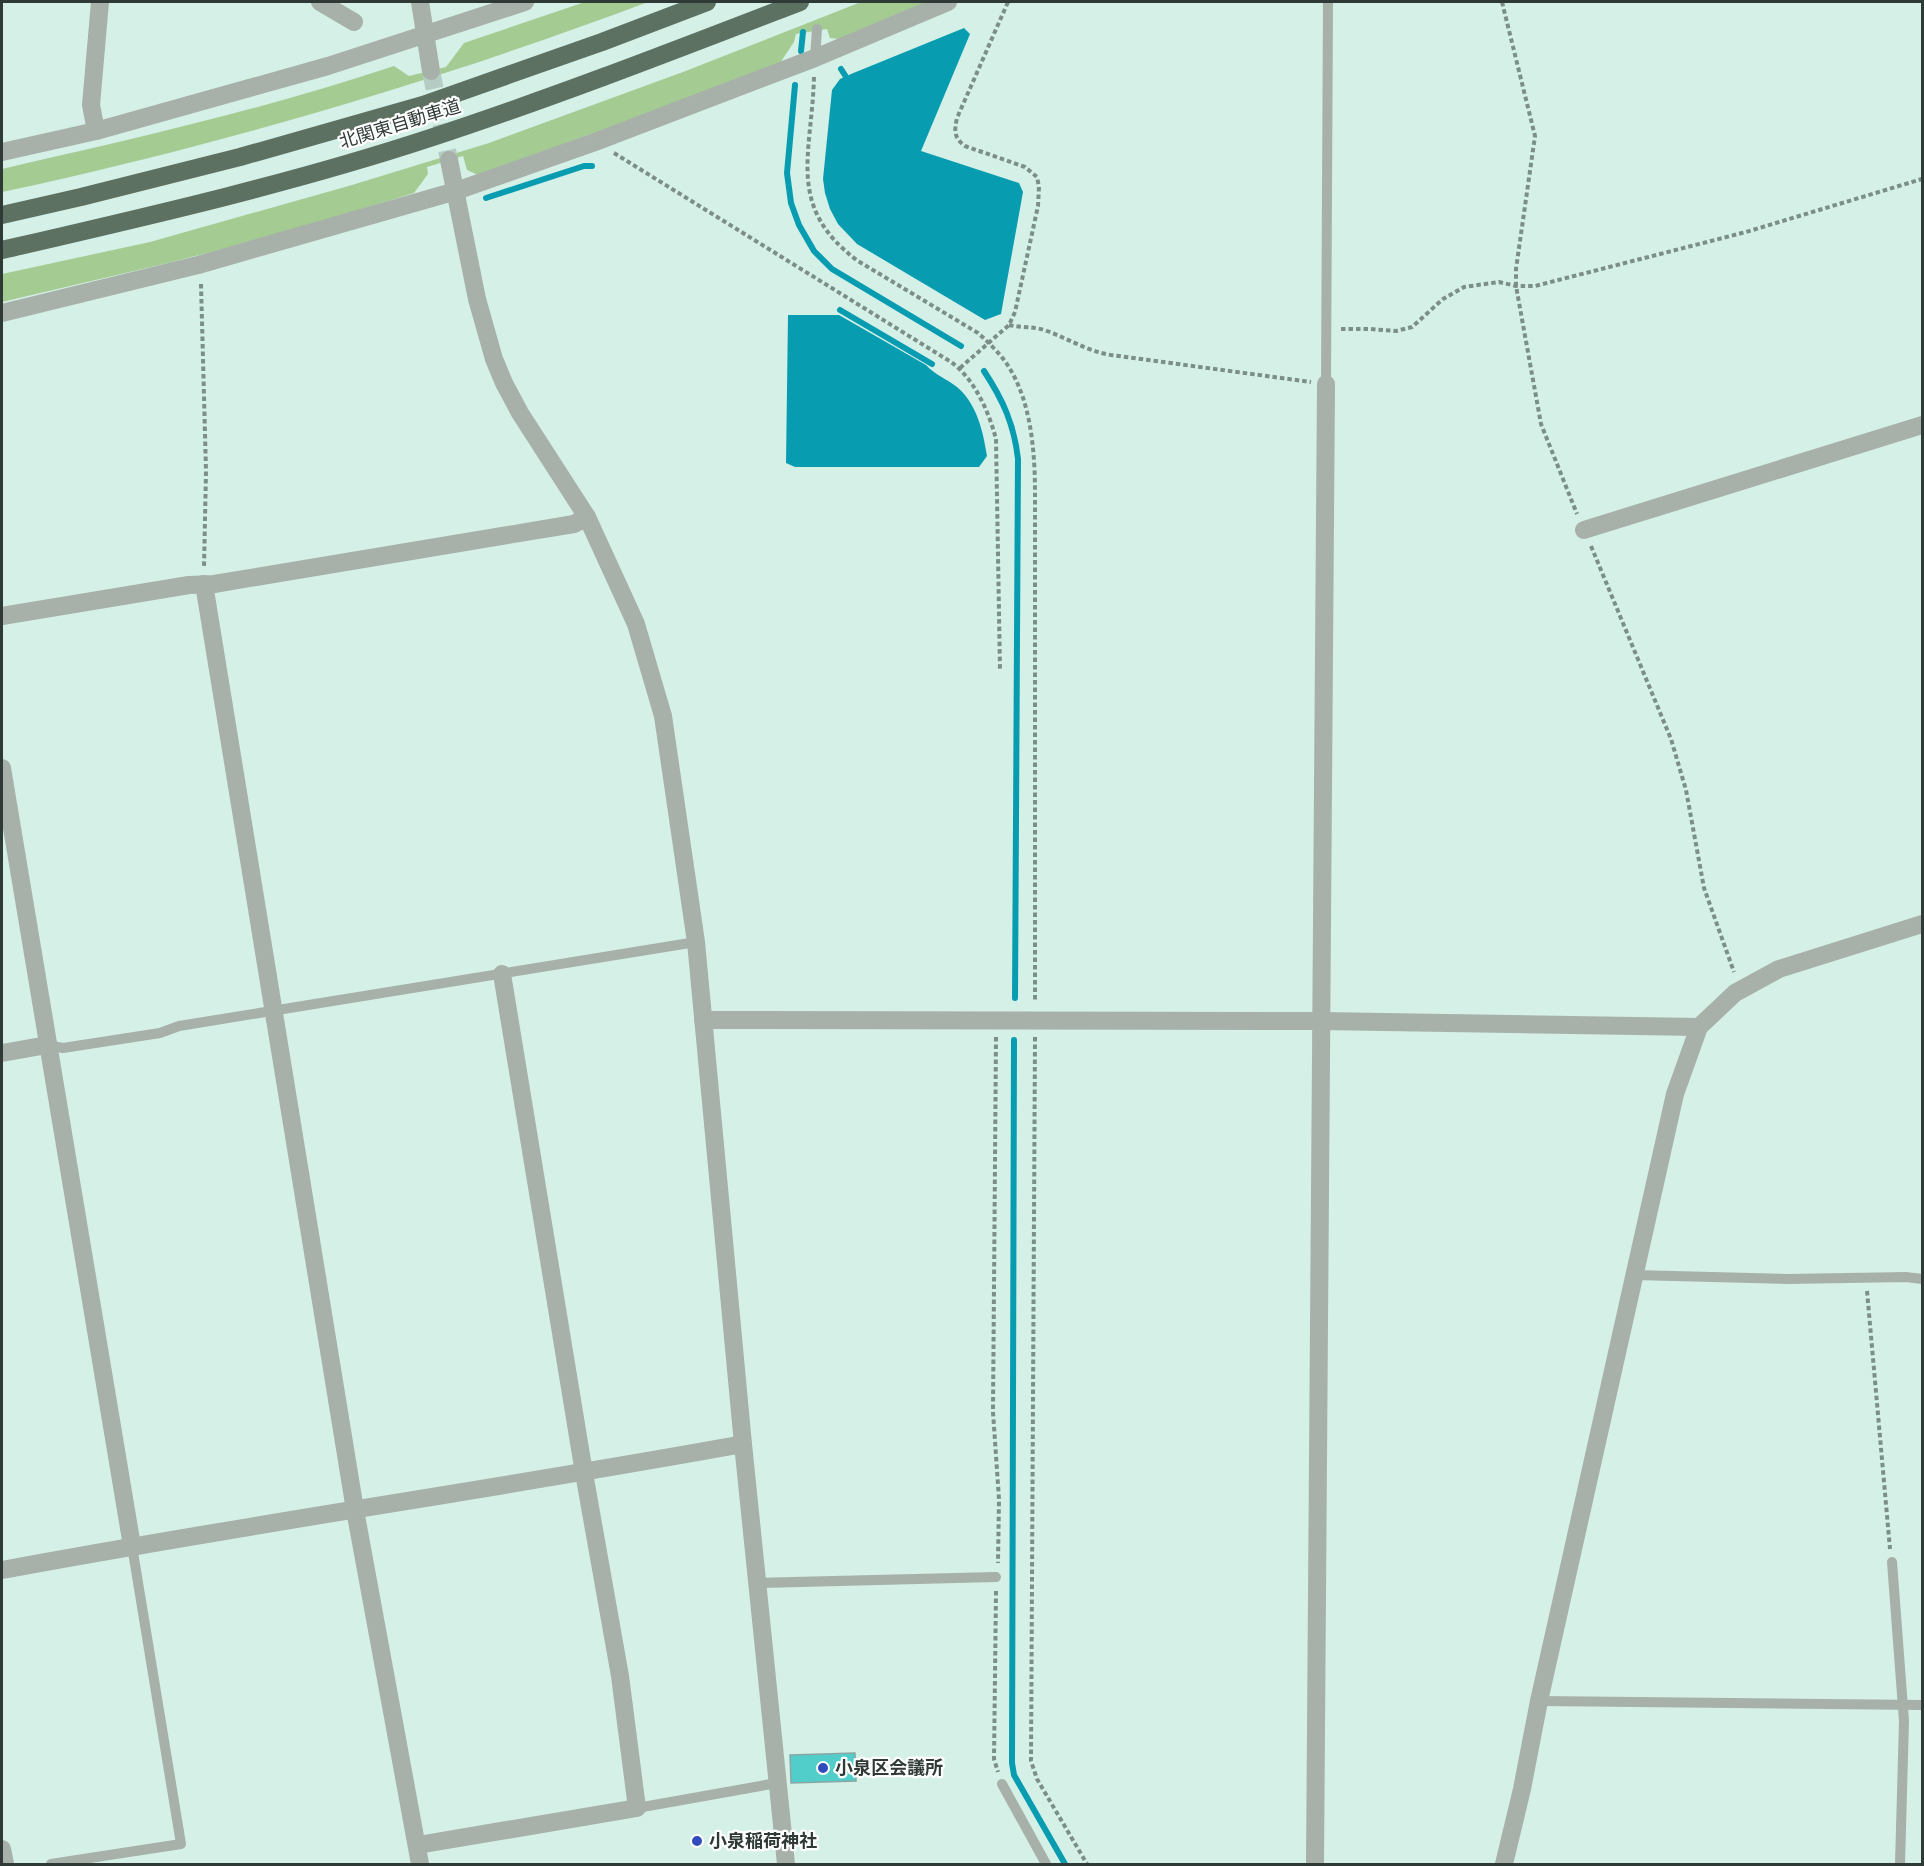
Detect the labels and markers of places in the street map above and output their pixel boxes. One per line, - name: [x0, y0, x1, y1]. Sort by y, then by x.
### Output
- place label: 小泉区会議所: [835, 1758, 943, 1781]
- marker: 小泉区会議所: [816, 1761, 830, 1775]
- place label: 小泉稲荷神社: [709, 1831, 817, 1854]
- marker: 小泉稲荷神社: [690, 1834, 704, 1848]

